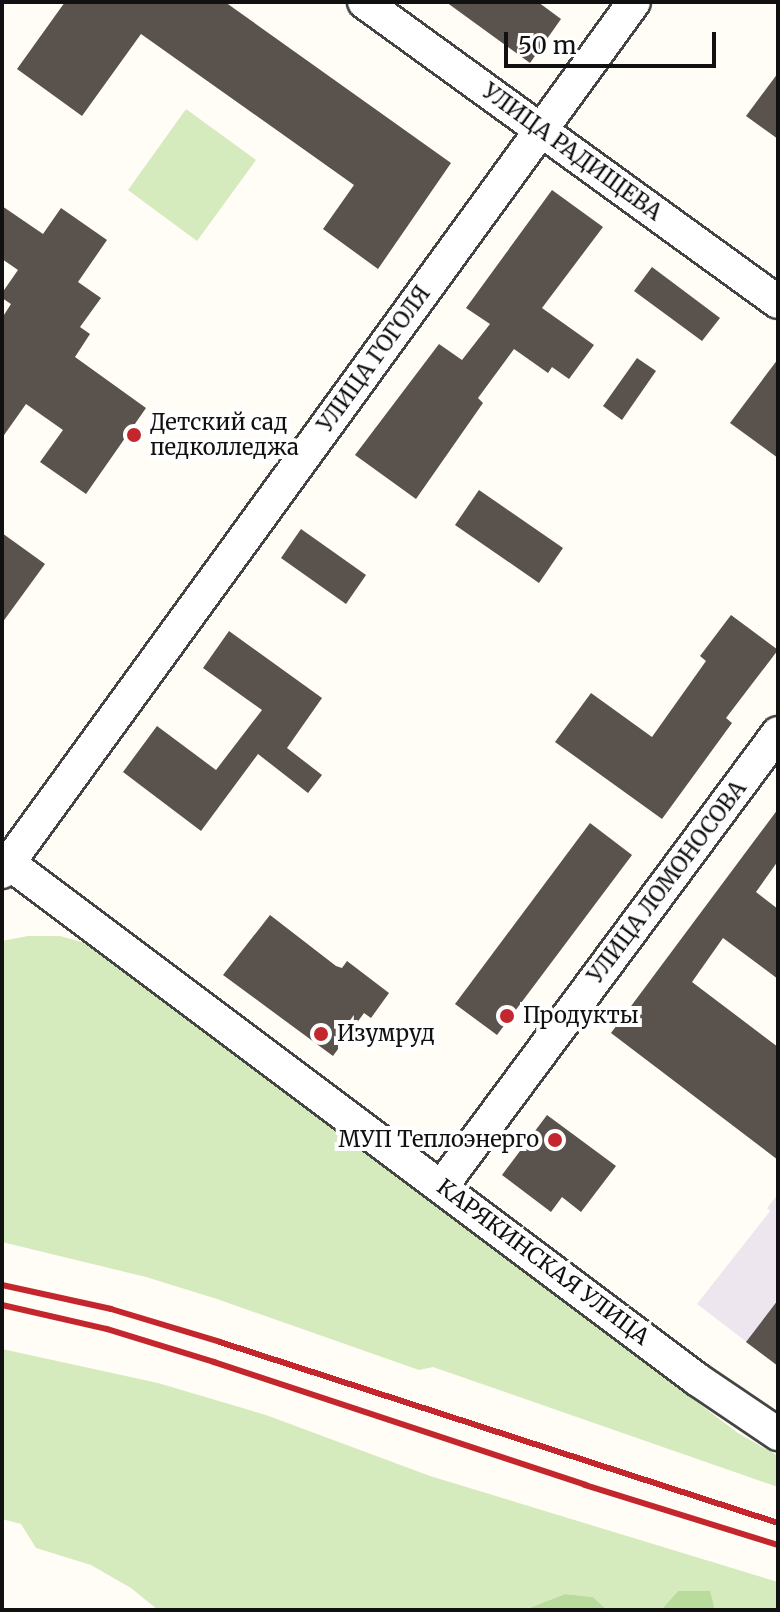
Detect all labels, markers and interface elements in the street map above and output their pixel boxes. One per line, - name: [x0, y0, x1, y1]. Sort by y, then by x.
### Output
- scale bar: [508, 16, 720, 66]
- text: 50 m: [518, 30, 577, 61]
- street label: УЛИЦА РАДИЩЕВА: [477, 78, 667, 226]
- street label: УЛИЦА ГОГОЛЯ: [312, 281, 436, 437]
- place label: Детский сад педколледжа: [150, 409, 299, 460]
- marker: Детский сад педколледжа: [125, 426, 143, 444]
- street label: УЛИЦА ЛОМОНОСОВА: [582, 776, 752, 988]
- place label: Продукты: [523, 1003, 639, 1029]
- marker: Продукты: [498, 1007, 516, 1025]
- place label: Изумруд: [337, 1021, 435, 1047]
- marker: Изумруд: [312, 1025, 330, 1043]
- place label: МУП Теплоэнерго: [338, 1127, 539, 1153]
- marker: МУП Теплоэнерго: [546, 1131, 564, 1149]
- street label: КАРЯКИНСКАЯ УЛИЦА: [432, 1174, 654, 1350]

